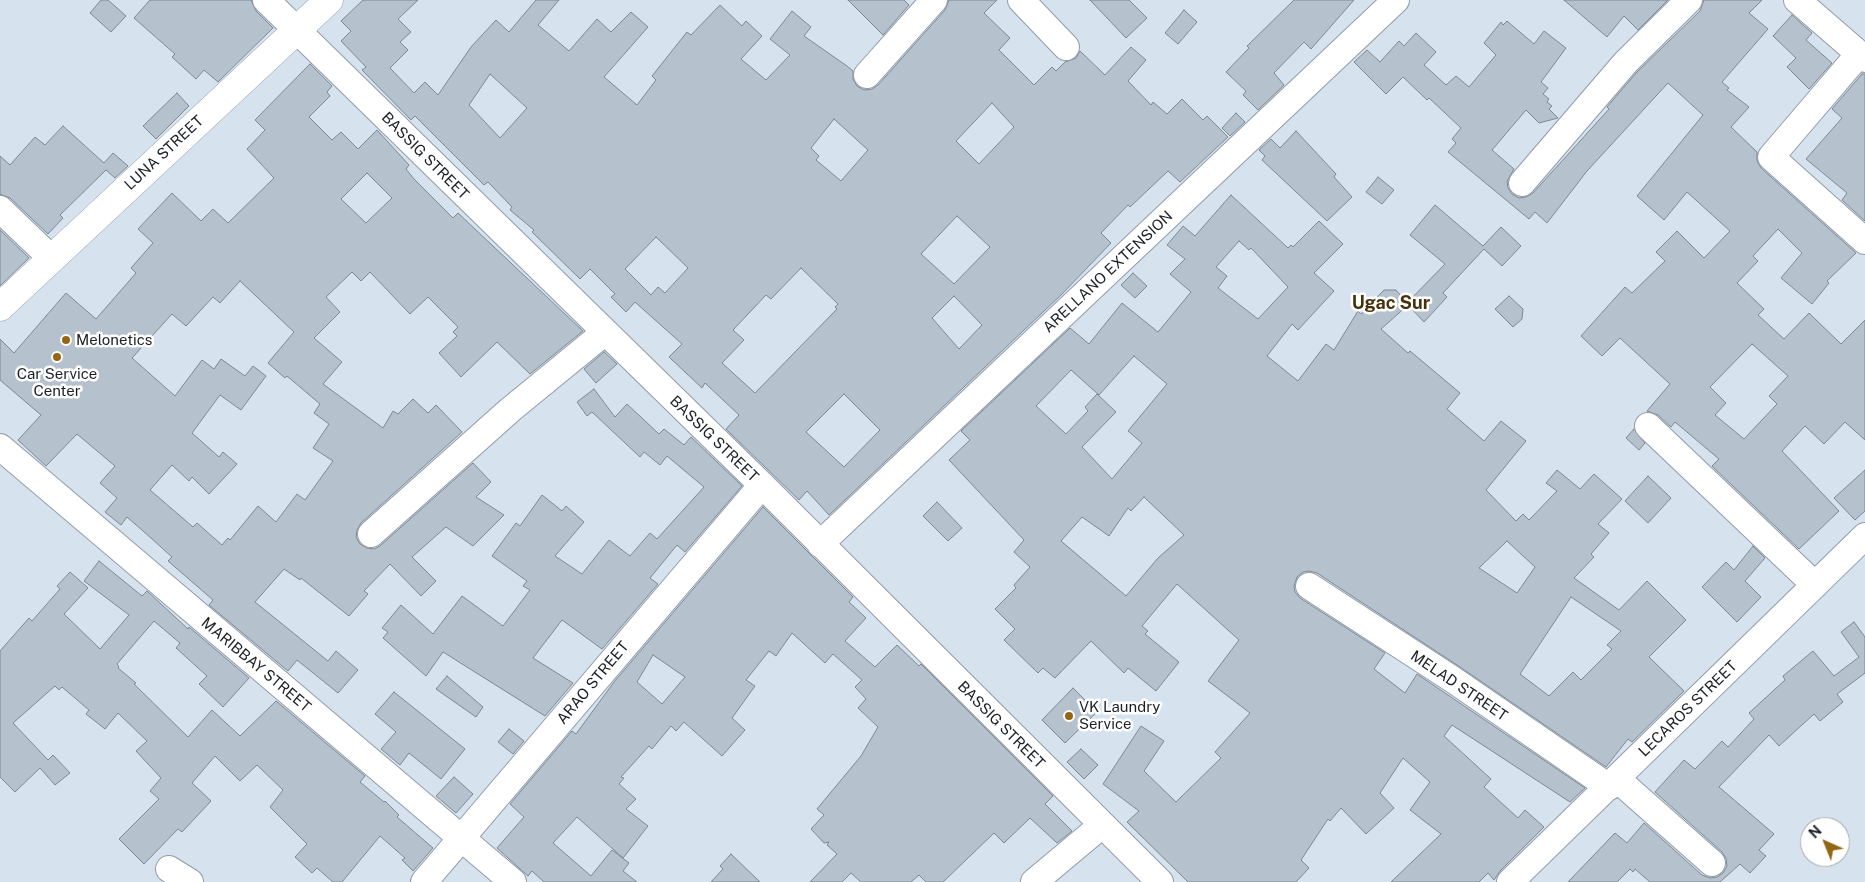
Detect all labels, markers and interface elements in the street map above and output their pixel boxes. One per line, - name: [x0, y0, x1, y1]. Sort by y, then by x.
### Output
- street label: BASSIG STREET: [378, 109, 472, 203]
- street label: LUNA STREET: [121, 112, 207, 194]
- street label: ARELLANO EXTENSION: [1040, 207, 1176, 337]
- district label: Ugac Sur: [1352, 292, 1430, 314]
- place label: Melonetics: [76, 331, 152, 349]
- marker: Melonetics: [60, 334, 72, 346]
- marker: Car Service Center: [51, 351, 63, 363]
- place label: Car Service Center: [17, 365, 97, 400]
- street label: BASSIG STREET: [666, 392, 762, 486]
- street label: MARIBBAY STREET: [198, 614, 314, 716]
- street label: ARAO STREET: [553, 638, 633, 728]
- street label: MELAD STREET: [1407, 647, 1511, 725]
- street label: LECAROS STREET: [1635, 657, 1741, 761]
- street label: BASSIG STREET: [954, 678, 1048, 772]
- place label: VK Laundry Service: [1079, 698, 1160, 733]
- marker: VK Laundry Service: [1063, 710, 1075, 722]
- north arrow: [1800, 817, 1850, 867]
- text: N: [1806, 822, 1825, 841]

